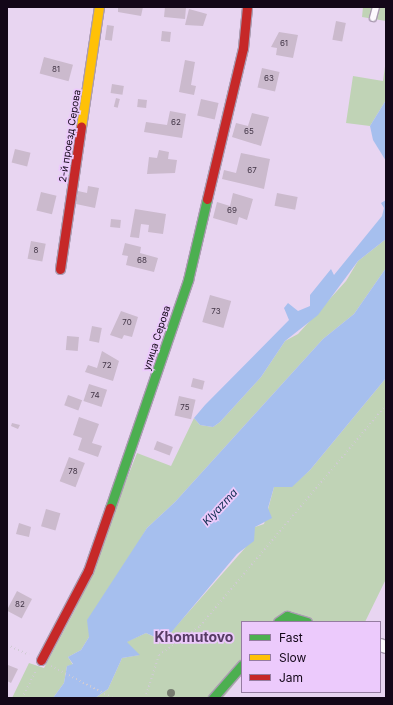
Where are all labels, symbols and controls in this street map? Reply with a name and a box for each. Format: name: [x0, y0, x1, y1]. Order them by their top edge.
house number: 61: [280, 39, 288, 49]
house number: 81: [52, 65, 60, 75]
house number: 63: [264, 74, 274, 84]
street label: 2-й проезд Серова: [57, 89, 83, 183]
house number: 62: [171, 118, 181, 128]
house number: 65: [244, 127, 254, 137]
house number: 67: [247, 166, 257, 176]
house number: 69: [227, 206, 237, 216]
house number: 8: [34, 246, 38, 256]
house number: 68: [137, 256, 147, 266]
street label: улица Серова: [141, 304, 173, 372]
house number: 73: [211, 307, 221, 317]
house number: 70: [122, 318, 132, 328]
house number: 72: [102, 361, 112, 371]
house number: 74: [90, 391, 100, 401]
house number: 75: [180, 403, 190, 413]
house number: 78: [68, 467, 78, 477]
water label: Klyazma: [200, 486, 240, 528]
house number: 82: [15, 600, 25, 610]
legend: [241, 621, 381, 693]
district label: Khomutovo: [155, 629, 233, 645]
text: Fast: [279, 630, 303, 645]
text: Slow: [279, 650, 306, 665]
text: Jam: [279, 670, 303, 685]

